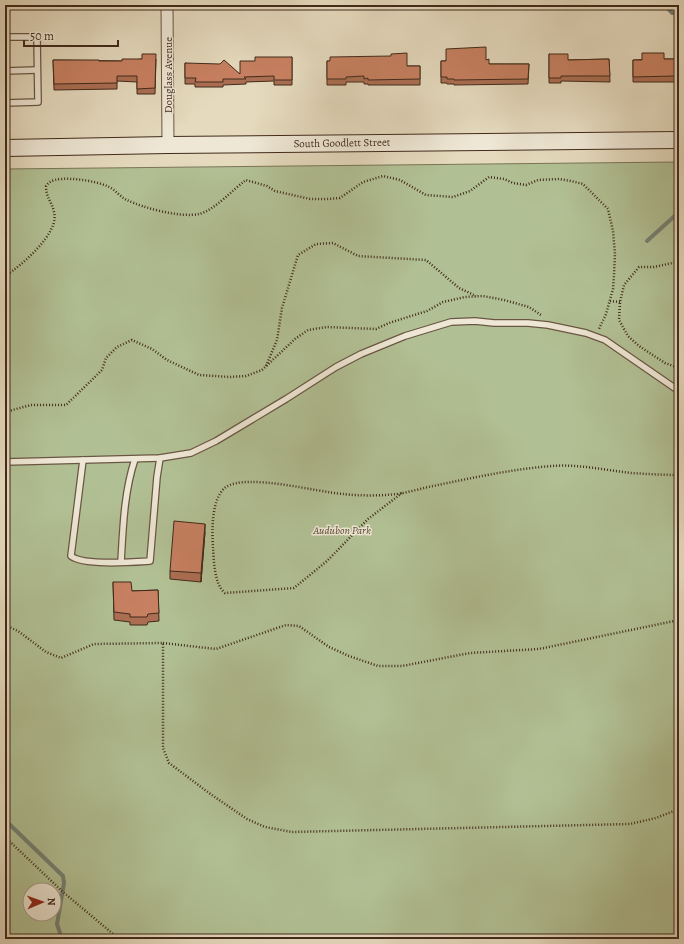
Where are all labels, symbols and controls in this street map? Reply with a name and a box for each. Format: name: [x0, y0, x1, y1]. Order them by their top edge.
scale bar: [24, 22, 118, 48]
text: 50 m: [30, 28, 54, 44]
street label: Douglass Avenue: [161, 37, 176, 113]
street label: South Goodlett Street: [293, 135, 391, 151]
park label: Audubon Park: [312, 523, 371, 538]
north arrow: [22, 882, 62, 922]
text: N: [44, 897, 59, 906]

